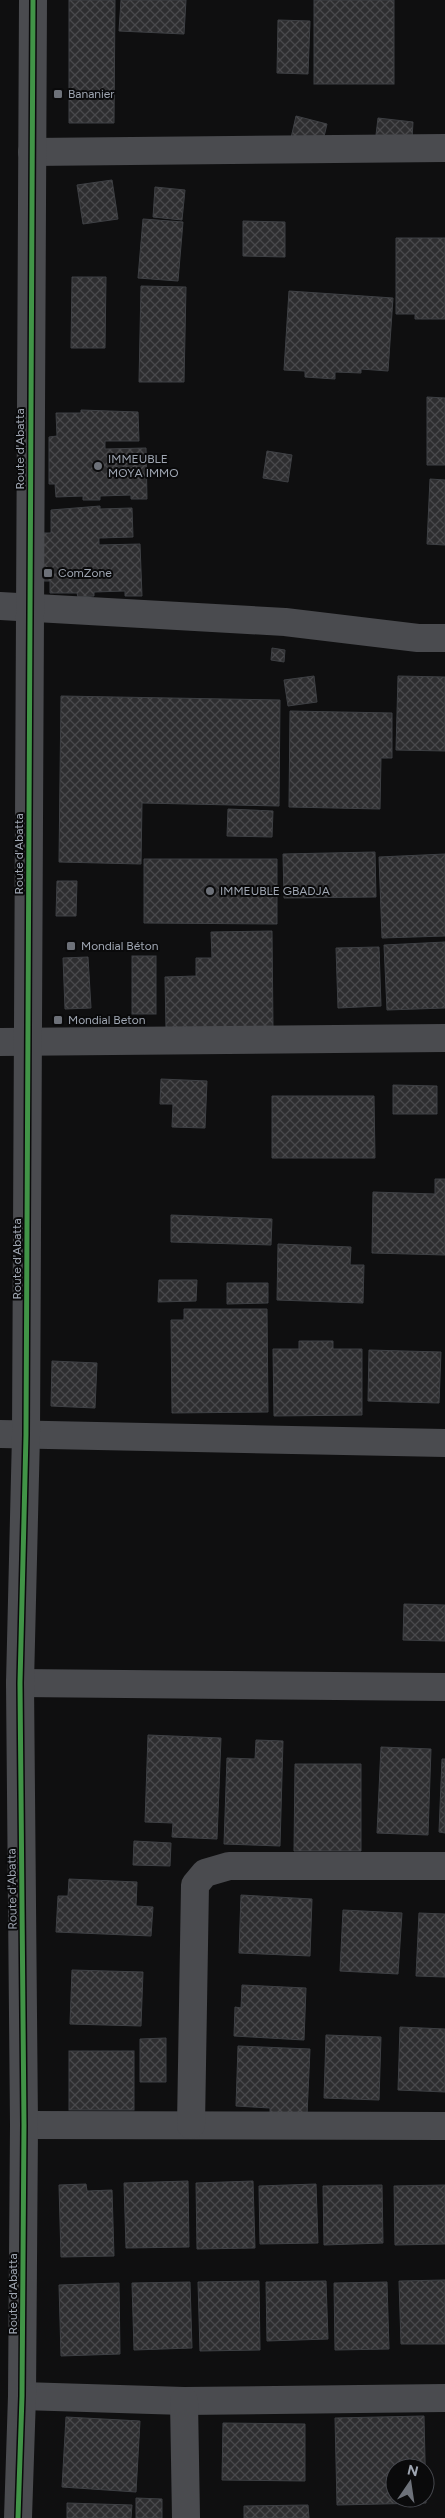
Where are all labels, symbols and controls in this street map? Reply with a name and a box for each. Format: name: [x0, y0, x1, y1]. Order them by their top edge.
place label: Bananier: [68, 87, 114, 101]
marker: Bananier: [52, 88, 64, 100]
street label: Route d'Abatta: [13, 408, 27, 490]
place label: IMMEUBLE MOYA IMMO: [108, 452, 179, 480]
marker: IMMEUBLE MOYA IMMO: [92, 460, 104, 472]
place label: ComZone: [58, 566, 112, 580]
marker: ComZone: [42, 567, 54, 579]
street label: Route d'Abatta: [12, 813, 26, 895]
place label: IMMEUBLE GBADJA: [220, 884, 330, 898]
marker: IMMEUBLE GBADJA: [204, 885, 216, 897]
place label: Mondial Béton: [81, 939, 159, 953]
marker: Mondial Béton: [65, 940, 77, 952]
place label: Mondial Beton: [68, 1013, 146, 1027]
marker: Mondial Beton: [52, 1014, 64, 1026]
street label: Route d'Abatta: [10, 1218, 24, 1300]
street label: Route d'Abatta: [4, 1848, 20, 1930]
street label: Route d'Abatta: [6, 2253, 20, 2335]
north arrow: [385, 2458, 435, 2508]
text: N: [406, 2461, 420, 2480]

